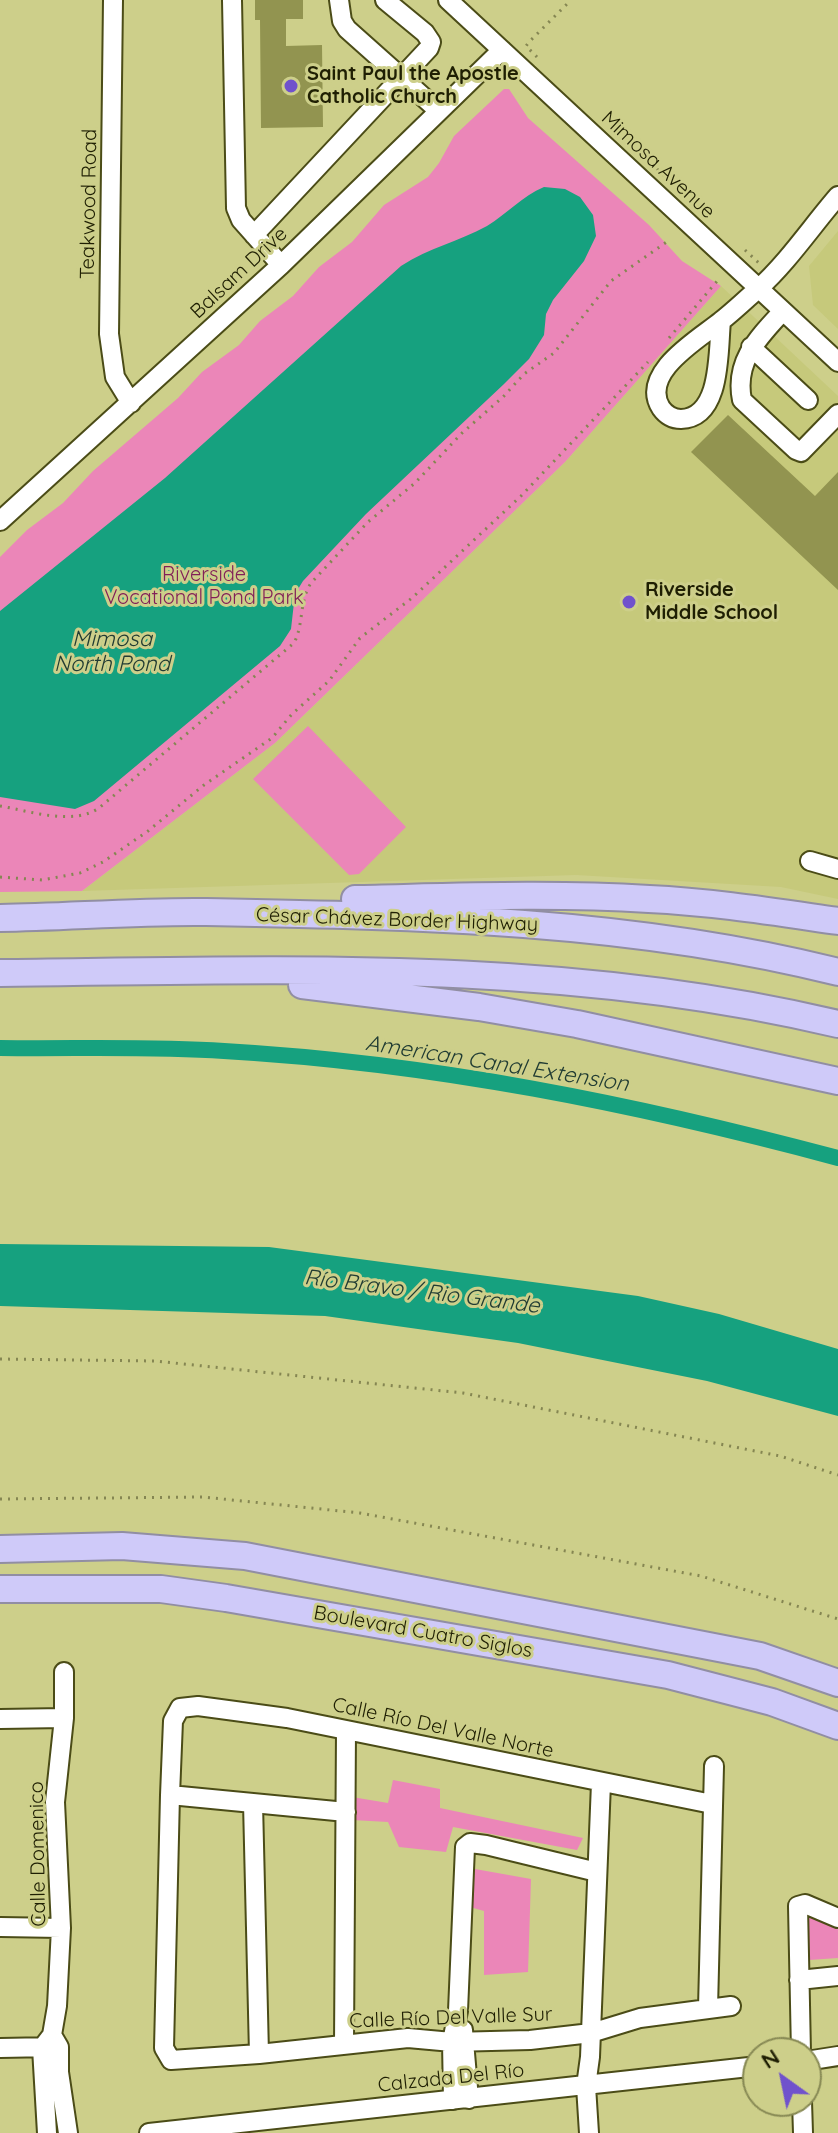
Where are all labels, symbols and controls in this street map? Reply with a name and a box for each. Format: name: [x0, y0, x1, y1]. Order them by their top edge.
place label: Saint Paul the Apostle Catholic Church: [307, 62, 519, 109]
marker: Saint Paul the Apostle Catholic Church: [282, 77, 300, 95]
street label: Mimosa Avenue: [596, 106, 720, 224]
street label: Teakwood Road: [76, 129, 102, 279]
street label: Balsam Drive: [186, 222, 292, 324]
park label: Riverside Vocational Pond Park: [104, 563, 304, 610]
place label: Riverside Middle School: [645, 578, 778, 625]
marker: Riverside Middle School: [620, 593, 638, 611]
water label: Mimosa North Pond: [54, 626, 170, 678]
street label: César Chávez Border Highway: [255, 903, 539, 937]
water label: American Canal Extension: [364, 1030, 630, 1098]
water label: Río Bravo / Rio Grande: [303, 1264, 541, 1320]
street label: Boulevard Cuatro Siglos: [312, 1601, 534, 1663]
street label: Calle Río Del Valle Norte: [330, 1693, 556, 1763]
street label: Calle Domenico: [25, 1781, 51, 1927]
street label: Calle Río Del Valle Sur: [349, 2002, 553, 2034]
north arrow: [742, 2037, 822, 2117]
text: N: [756, 2042, 784, 2075]
street label: Calzada Del Río: [377, 2058, 525, 2098]

